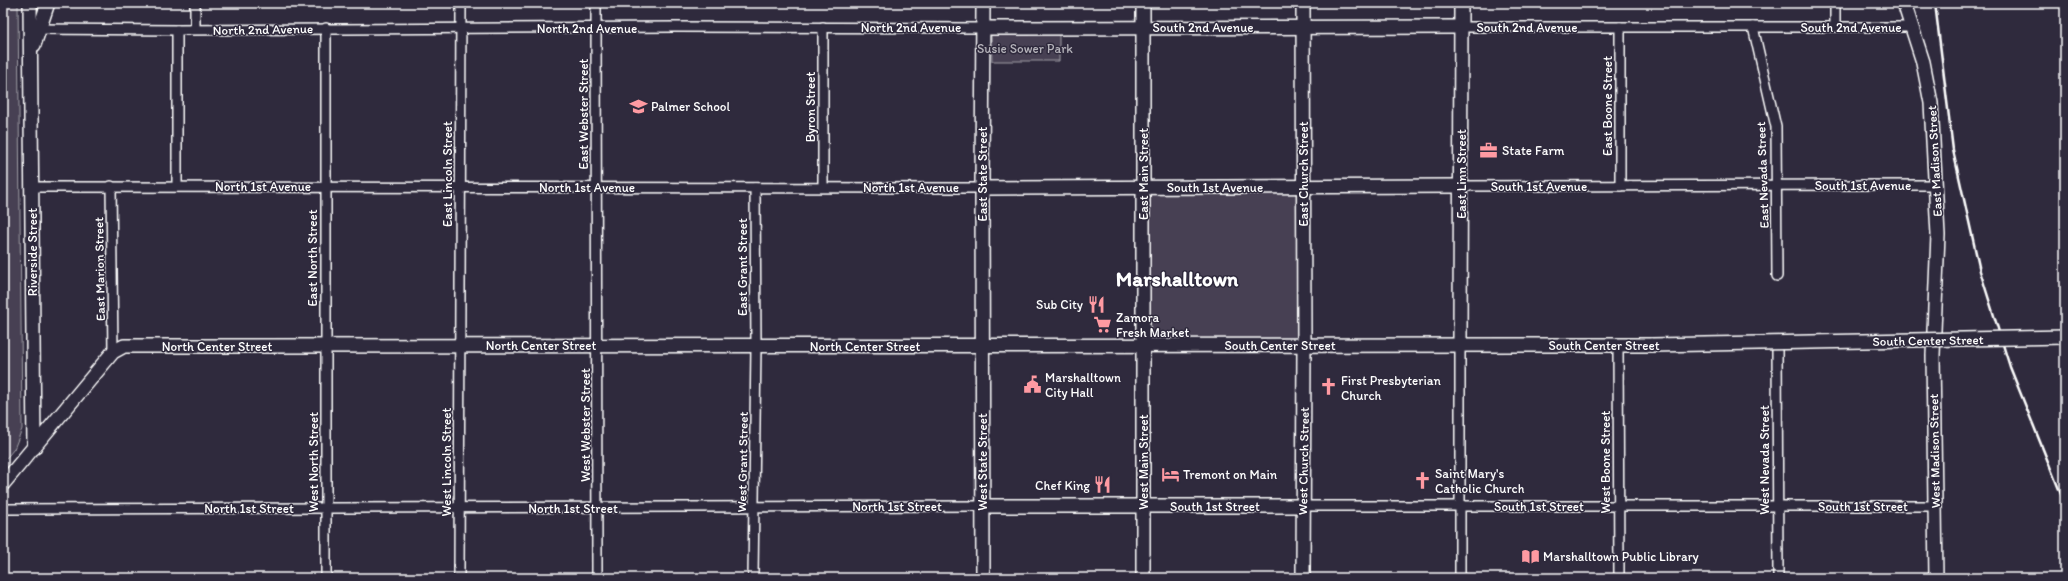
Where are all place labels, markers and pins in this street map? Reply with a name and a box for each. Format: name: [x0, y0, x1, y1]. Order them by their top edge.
school or university icon: Palmer School: [628, 96, 648, 116]
place label: Palmer School: [651, 99, 730, 114]
office icon: State Farm: [1479, 140, 1499, 160]
place label: State Farm: [1502, 143, 1565, 158]
restaurant icon: Sub City: [1086, 294, 1106, 314]
place label: Sub City: [1036, 297, 1083, 312]
place label: Zamora Fresh Market: [1116, 310, 1189, 340]
supermarket icon: Zamora Fresh Market: [1093, 314, 1113, 334]
place label: Marshalltown City Hall: [1045, 370, 1121, 400]
place label: First Presbyterian Church: [1341, 373, 1441, 403]
public building icon: Marshalltown City Hall: [1022, 374, 1042, 394]
church icon: First Presbyterian Church: [1318, 377, 1338, 397]
hotel icon: Tremont on Main: [1160, 464, 1180, 484]
place label: Saint Mary's Catholic Church: [1435, 466, 1525, 496]
place label: Tremont on Main: [1183, 467, 1278, 482]
church icon: Saint Mary's Catholic Church: [1412, 470, 1432, 490]
restaurant icon: Chef King: [1093, 475, 1113, 495]
place label: Chef King: [1035, 478, 1090, 493]
library icon: Marshalltown Public Library: [1520, 546, 1540, 566]
place label: Marshalltown Public Library: [1543, 549, 1699, 564]

